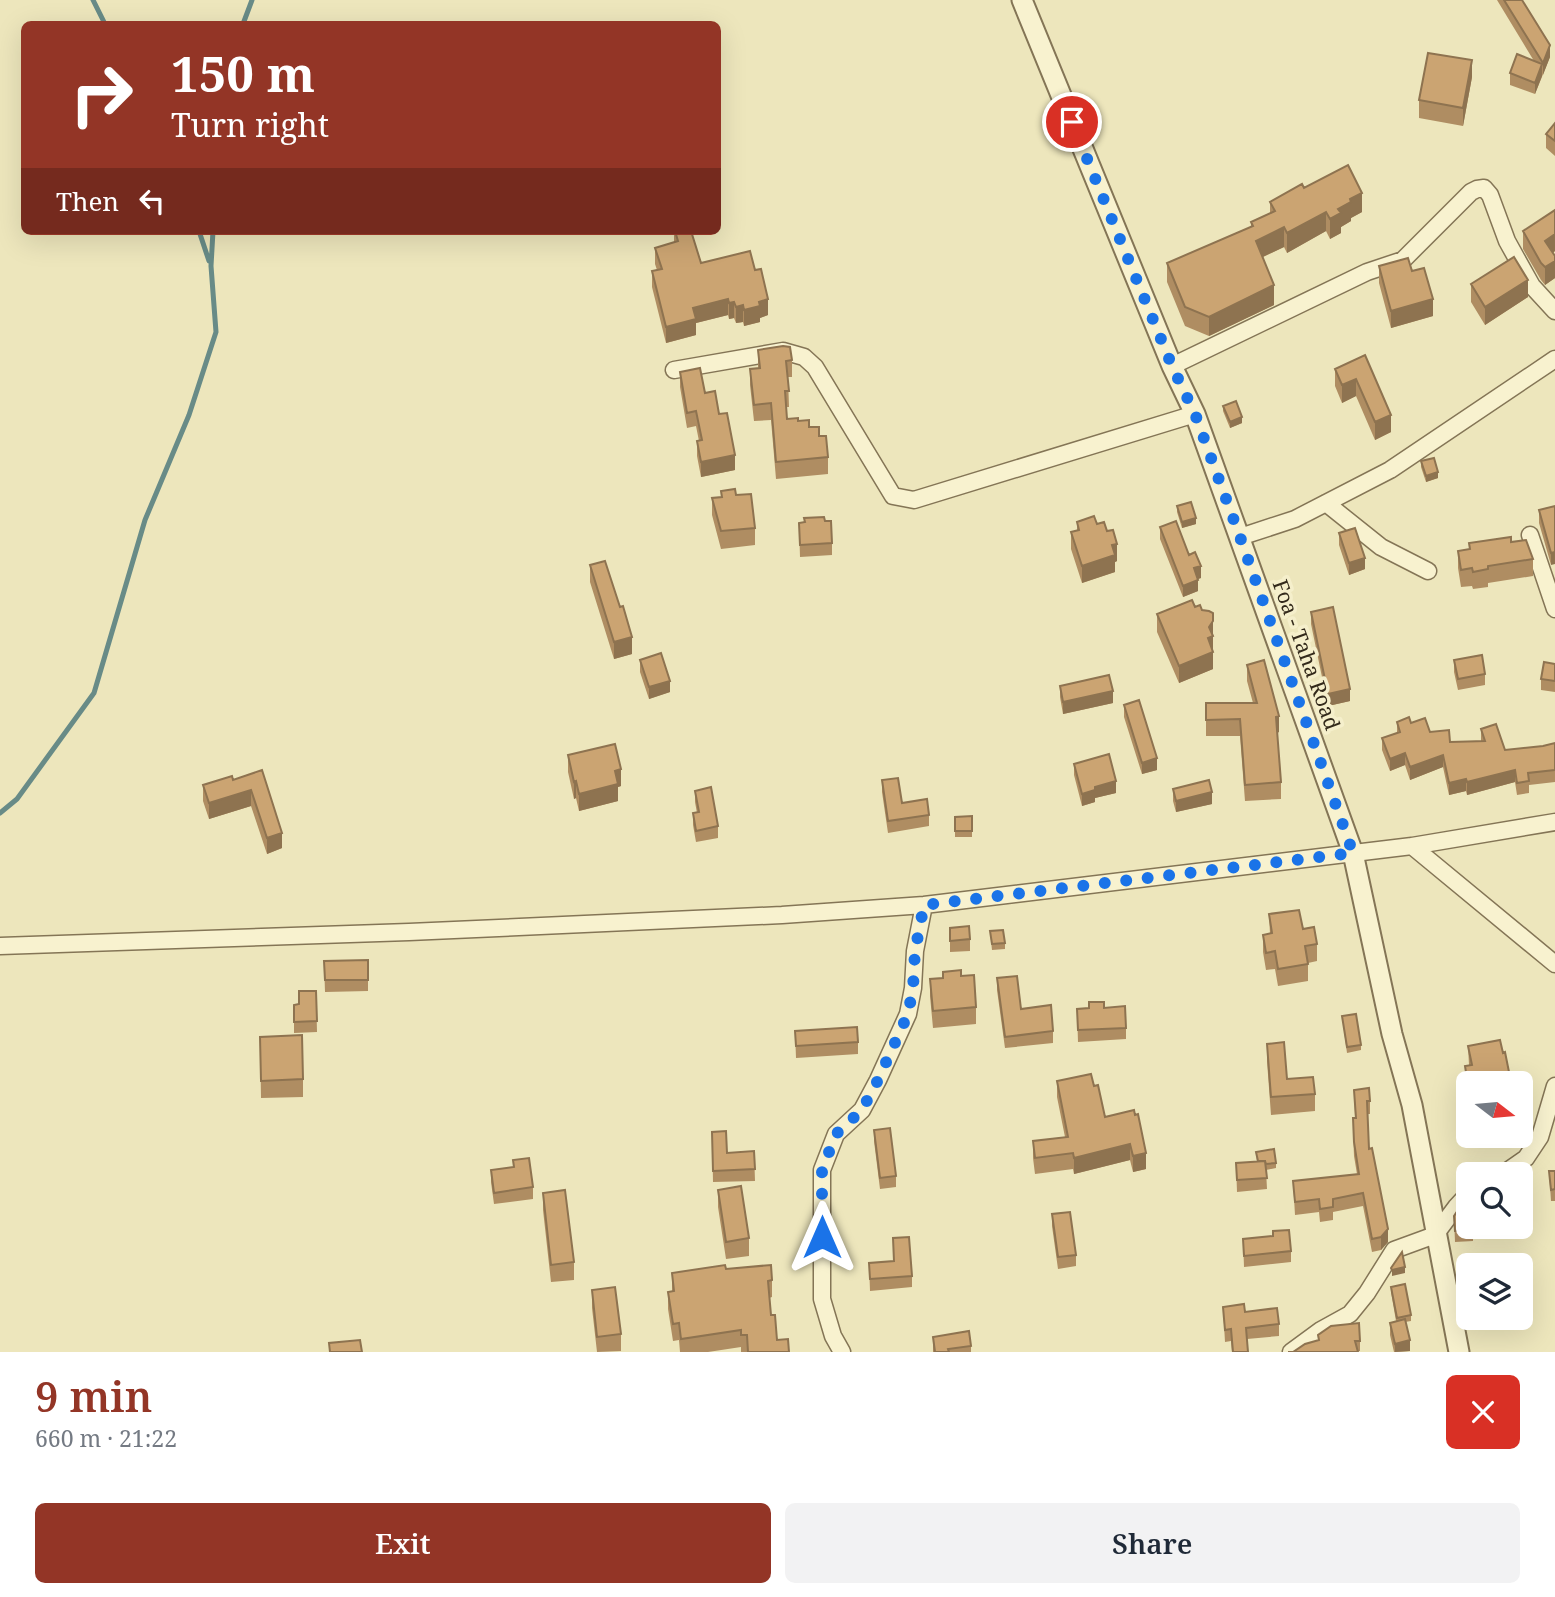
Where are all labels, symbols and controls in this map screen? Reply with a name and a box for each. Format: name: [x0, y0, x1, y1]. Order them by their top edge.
text: 150 m: [171, 40, 315, 106]
icon: right: [56, 49, 147, 140]
pin: [1042, 92, 1102, 152]
text: Turn right: [171, 103, 329, 146]
icon: arrive: [1053, 103, 1091, 141]
icon: left: [133, 182, 171, 220]
text: Then: [56, 183, 119, 219]
street label: Foa - Taha Road: [1267, 576, 1347, 734]
north arrow: [1456, 1071, 1533, 1148]
map controls: [1456, 1071, 1533, 1330]
button: search: [1456, 1162, 1533, 1239]
position arrow: [785, 1200, 859, 1274]
button: layers: [1456, 1253, 1533, 1330]
text: 9 min: [35, 1367, 152, 1424]
button: close: [1446, 1375, 1520, 1449]
text: 660 m · 21:22: [35, 1422, 177, 1454]
button: Exit: [35, 1503, 771, 1583]
button: Share: [785, 1503, 1520, 1583]

